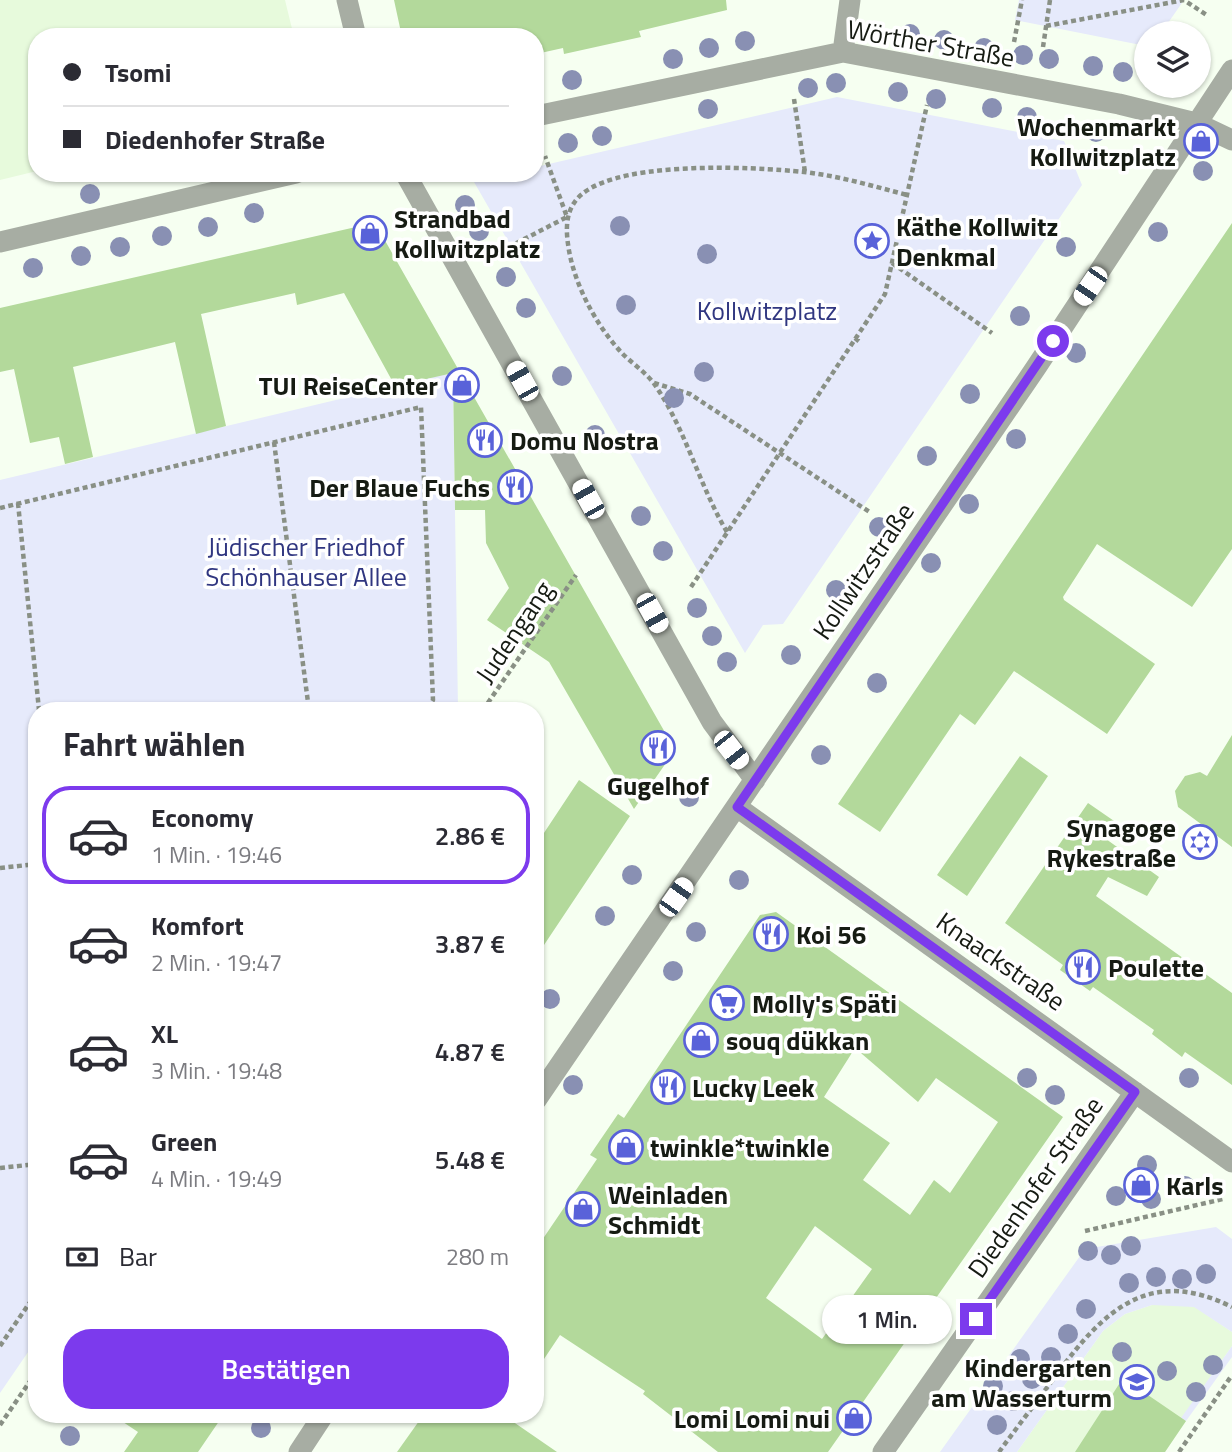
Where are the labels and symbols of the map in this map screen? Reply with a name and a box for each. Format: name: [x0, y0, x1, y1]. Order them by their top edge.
street label: Wörther Straße: [844, 9, 1018, 77]
place label: Wochenmarkt Kollwitzplatz: [1017, 107, 1176, 176]
shop icon: Wochenmarkt Kollwitzplatz: [1182, 122, 1220, 160]
place label: Strandbad Kollwitzplatz: [394, 199, 541, 268]
place label: Käthe Kollwitz Denkmal: [896, 207, 1058, 276]
shop icon: Strandbad Kollwitzplatz: [351, 214, 389, 252]
place icon: Käthe Kollwitz Denkmal: [853, 222, 891, 260]
car: [1070, 263, 1111, 309]
park label: Kollwitzplatz: [697, 291, 837, 330]
route start: [1037, 325, 1069, 357]
car: [503, 358, 542, 404]
place label: TUI ReiseCenter: [259, 366, 438, 405]
shop icon: TUI ReiseCenter: [443, 366, 481, 404]
restaurant icon: Domu Nostra: [466, 421, 504, 459]
place label: Domu Nostra: [510, 421, 659, 460]
place label: Der Blaue Fuchs: [309, 468, 490, 507]
restaurant icon: Der Blaue Fuchs: [496, 468, 534, 506]
car: [569, 476, 608, 522]
street label: Kollwitzstraße: [803, 495, 923, 647]
park label: Jüdischer Friedhof Schönhauser Allee: [205, 527, 407, 596]
street label: Judengang: [465, 573, 563, 691]
car: [633, 590, 672, 636]
car: [710, 727, 753, 773]
restaurant icon: Gugelhof: [639, 729, 677, 767]
place label: Gugelhof: [607, 766, 709, 805]
place label: Synagoge Rykestraße: [1047, 808, 1176, 877]
synagogue icon: Synagoge Rykestraße: [1181, 823, 1219, 861]
car: [656, 874, 697, 920]
street label: Knaackstraße: [928, 902, 1074, 1020]
restaurant icon: Koi 56: [752, 915, 790, 953]
place label: Koi 56: [796, 915, 866, 954]
restaurant icon: Poulette: [1064, 948, 1102, 986]
place label: Poulette: [1108, 948, 1204, 987]
supermarket icon: Molly's Späti: [708, 984, 746, 1022]
place label: Molly's Späti: [752, 984, 897, 1023]
shop icon: souq dükkan: [682, 1021, 720, 1059]
place label: souq dükkan: [726, 1021, 869, 1060]
restaurant icon: Lucky Leek: [649, 1068, 687, 1106]
place label: Lucky Leek: [692, 1068, 815, 1107]
street label: Diedenhofer Straße: [958, 1088, 1112, 1286]
shop icon: twinkle*twinkle: [607, 1128, 645, 1166]
place label: twinkle*twinkle: [650, 1128, 830, 1167]
shop icon: Karls: [1122, 1166, 1160, 1204]
place label: Karls: [1166, 1166, 1224, 1205]
place label: Weinladen Schmidt: [608, 1175, 728, 1244]
shop icon: Weinladen Schmidt: [564, 1190, 602, 1228]
callout: 1 Min.: [822, 1294, 951, 1344]
route end: [960, 1303, 992, 1335]
place label: Kindergarten am Wasserturm: [931, 1348, 1112, 1417]
school or university icon: Kindergarten am Wasserturm: [1118, 1363, 1156, 1401]
place label: Lomi Lomi nui: [674, 1399, 830, 1438]
shop icon: Lomi Lomi nui: [835, 1399, 873, 1437]

